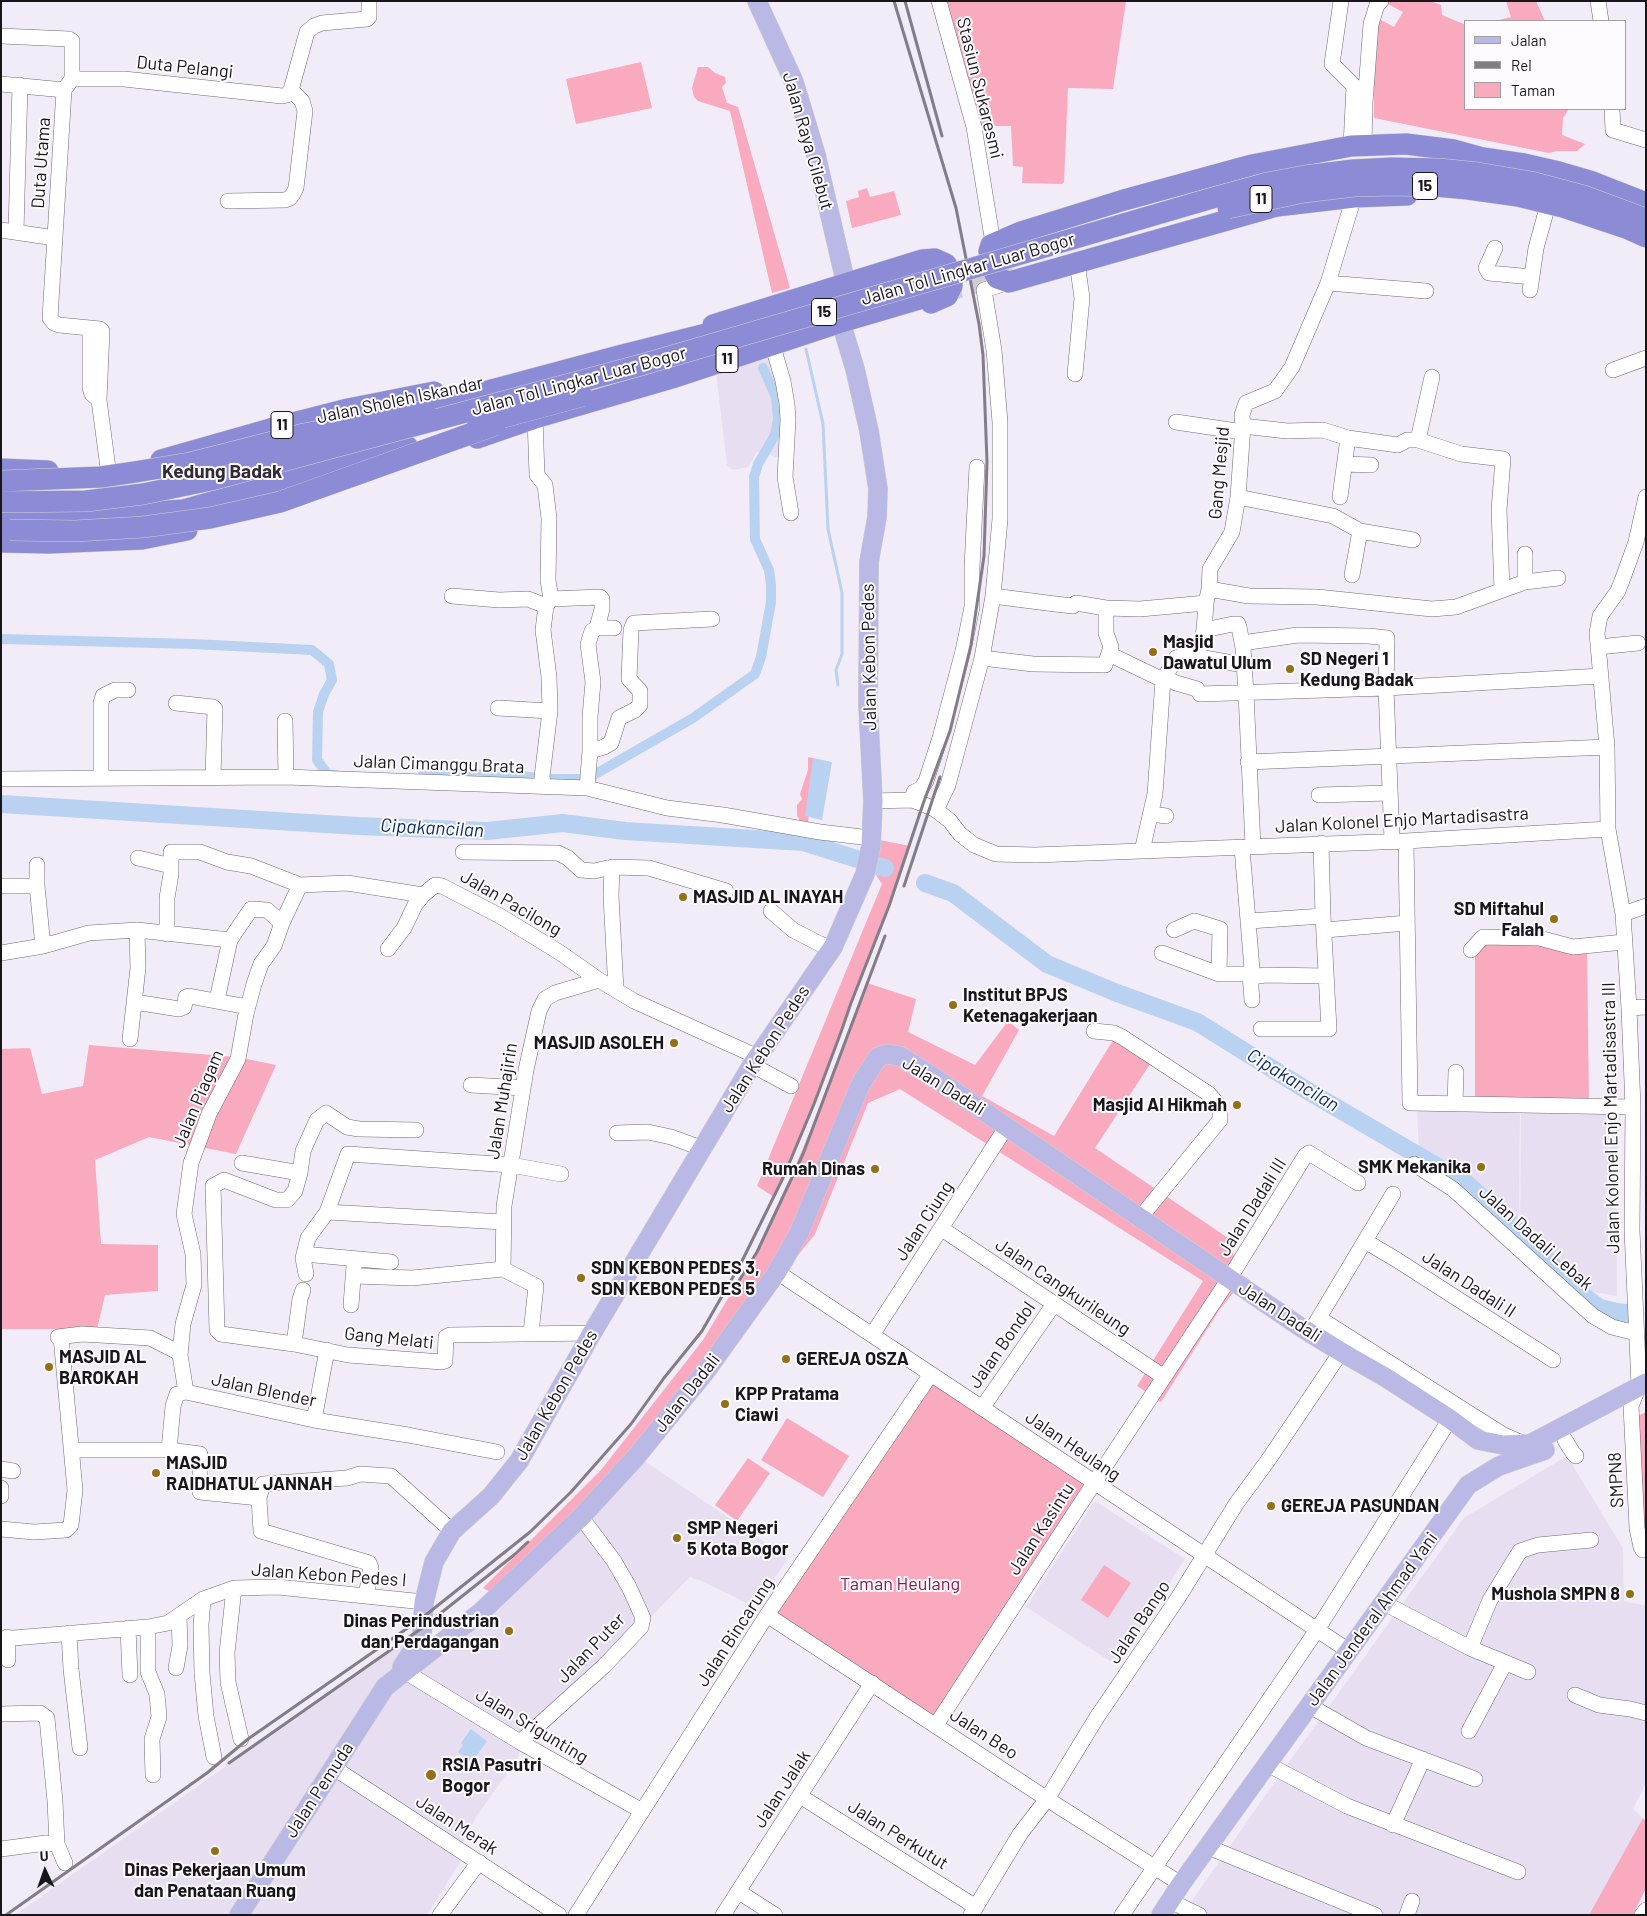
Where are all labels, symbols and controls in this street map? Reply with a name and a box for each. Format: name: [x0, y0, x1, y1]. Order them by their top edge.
street label: Stasiun Sukaresmi: [952, 15, 1008, 161]
legend: [1464, 20, 1627, 110]
text: Jalan: [1511, 31, 1547, 49]
street label: Duta Pelangi: [136, 51, 234, 83]
text: Rel: [1511, 56, 1532, 74]
street label: Jalan Raya Cilebut: [778, 70, 838, 212]
text: Taman: [1511, 81, 1555, 99]
street label: Duta Utama: [27, 117, 55, 209]
road number: 15: [1412, 172, 1438, 200]
road number: 11: [1250, 185, 1272, 212]
street label: Jalan Tol Lingkar Luar Bogor: [859, 228, 1077, 310]
road number: 15: [812, 298, 836, 326]
street label: Jalan Tol Lingkar Luar Bogor: [469, 342, 689, 420]
road number: 11: [716, 346, 738, 372]
street label: Jalan Sholeh Iskandar: [315, 372, 485, 428]
road number: 11: [271, 412, 293, 438]
street label: Gang Mesjid: [1204, 426, 1234, 520]
district label: Kedung Badak: [162, 461, 282, 483]
street label: Jalan Kebon Pedes: [857, 583, 881, 731]
place label: Masjid Dawatul Ulum: [1163, 631, 1271, 674]
marker: Masjid Dawatul Ulum: [1147, 646, 1159, 658]
place label: SD Negeri 1 Kedung Badak: [1300, 648, 1414, 691]
marker: SD Negeri 1 Kedung Badak: [1284, 663, 1296, 675]
street label: Jalan Cimanggu Brata: [353, 750, 525, 778]
street label: Jalan Kolonel Enjo Martadisastra: [1275, 803, 1529, 837]
water label: Cipakancilan: [380, 814, 484, 842]
street label: Jalan Pacilong: [457, 865, 565, 941]
place label: MASJID AL INAYAH: [693, 886, 843, 908]
marker: MASJID AL INAYAH: [677, 891, 689, 903]
place label: SD Miftahul Falah: [1454, 898, 1544, 941]
marker: SD Miftahul Falah: [1548, 913, 1560, 925]
street label: Jalan Kebon Pedes: [716, 981, 814, 1117]
street label: Jalan Kolonel Enjo Martadisastra III: [1598, 982, 1624, 1254]
place label: Institut BPJS Ketenagakerjaan: [963, 984, 1098, 1026]
marker: Institut BPJS Ketenagakerjaan: [947, 999, 959, 1011]
place label: MASJID ASOLEH: [534, 1032, 664, 1054]
marker: MASJID ASOLEH: [668, 1037, 680, 1049]
street label: Jalan Muhajirin: [482, 1041, 522, 1161]
water label: Cipakancilan: [1243, 1044, 1343, 1116]
street label: Jalan Piagam: [168, 1047, 228, 1151]
street label: Jalan Dadali: [898, 1052, 990, 1120]
place label: Masjid Al Hikmah: [1093, 1094, 1227, 1116]
marker: Masjid Al Hikmah: [1231, 1099, 1243, 1111]
street label: Jalan Dadali III: [1213, 1154, 1291, 1260]
place label: SMK Mekanika: [1358, 1156, 1471, 1178]
place label: Rumah Dinas: [762, 1158, 865, 1180]
marker: SMK Mekanika: [1475, 1161, 1487, 1173]
marker: Rumah Dinas: [869, 1163, 881, 1175]
street label: Jalan Ciung: [890, 1177, 958, 1265]
street label: Jalan Dadali Lebak: [1475, 1181, 1597, 1295]
street label: Jalan Cangkurileung: [991, 1234, 1135, 1340]
street label: Jalan Dadali II: [1418, 1246, 1520, 1322]
place label: SDN KEBON PEDES 3, SDN KEBON PEDES 5: [591, 1257, 760, 1300]
marker: SDN KEBON PEDES 3, SDN KEBON PEDES 5: [575, 1272, 587, 1284]
street label: Jalan Dadali: [1235, 1277, 1325, 1347]
street label: Jalan Bondol: [964, 1298, 1040, 1392]
street label: Gang Melati: [343, 1323, 435, 1353]
street label: Jalan Kebon Pedes: [510, 1326, 602, 1464]
place label: MASJID AL BAROKAH: [59, 1346, 146, 1388]
place label: GEREJA OSZA: [796, 1348, 909, 1370]
street label: Jalan Dadali: [649, 1349, 725, 1437]
marker: GEREJA OSZA: [780, 1353, 792, 1365]
marker: MASJID AL BAROKAH: [43, 1361, 55, 1373]
street label: Jalan Blender: [210, 1368, 318, 1412]
place label: KPP Pratama Ciawi: [735, 1383, 839, 1426]
marker: KPP Pratama Ciawi: [719, 1398, 731, 1410]
street label: Jalan Heulang: [1021, 1406, 1125, 1486]
place label: MASJID RAIDHATUL JANNAH: [166, 1452, 332, 1495]
street label: SMPN8: [1604, 1452, 1628, 1508]
marker: MASJID RAIDHATUL JANNAH: [150, 1467, 162, 1479]
street label: Jalan Kasintu: [1003, 1479, 1079, 1579]
place label: GEREJA PASUNDAN: [1281, 1495, 1439, 1517]
marker: GEREJA PASUNDAN: [1265, 1500, 1277, 1512]
place label: SMP Negeri 5 Kota Bogor: [687, 1517, 789, 1560]
street label: Jalan Jenderal Ahmad Yani: [1302, 1528, 1442, 1710]
marker: SMP Negeri 5 Kota Bogor: [671, 1532, 683, 1544]
street label: Jalan Kebon Pedes I: [251, 1559, 407, 1591]
street label: Jalan Bincarung: [692, 1573, 778, 1691]
park label: Taman Heulang: [840, 1573, 960, 1595]
street label: Jalan Bango: [1103, 1576, 1175, 1668]
place label: Mushola SMPN 8: [1491, 1583, 1620, 1605]
marker: Mushola SMPN 8: [1624, 1588, 1636, 1600]
street label: Jalan Puter: [552, 1609, 630, 1687]
place label: Dinas Perindustrian dan Perdagangan: [343, 1610, 499, 1652]
marker: Dinas Perindustrian dan Perdagangan: [503, 1625, 515, 1637]
street label: Jalan Srigunting: [472, 1684, 592, 1768]
street label: Jalan Beo: [946, 1704, 1022, 1764]
street label: Jalan Pemuda: [280, 1738, 358, 1842]
street label: Jalan Jalak: [749, 1746, 815, 1832]
place label: RSIA Pasutri Bogor: [442, 1754, 541, 1796]
marker: RSIA Pasutri Bogor: [424, 1768, 438, 1782]
street label: Jalan Merak: [412, 1791, 502, 1859]
street label: Jalan Perkutut: [844, 1796, 952, 1874]
marker: Dinas Pekerjaan Umum dan Penataan Ruang: [209, 1845, 221, 1857]
north arrow: [20, 1846, 70, 1896]
text: U: [39, 1847, 49, 1864]
place label: Dinas Pekerjaan Umum dan Penataan Ruang: [124, 1859, 306, 1902]

